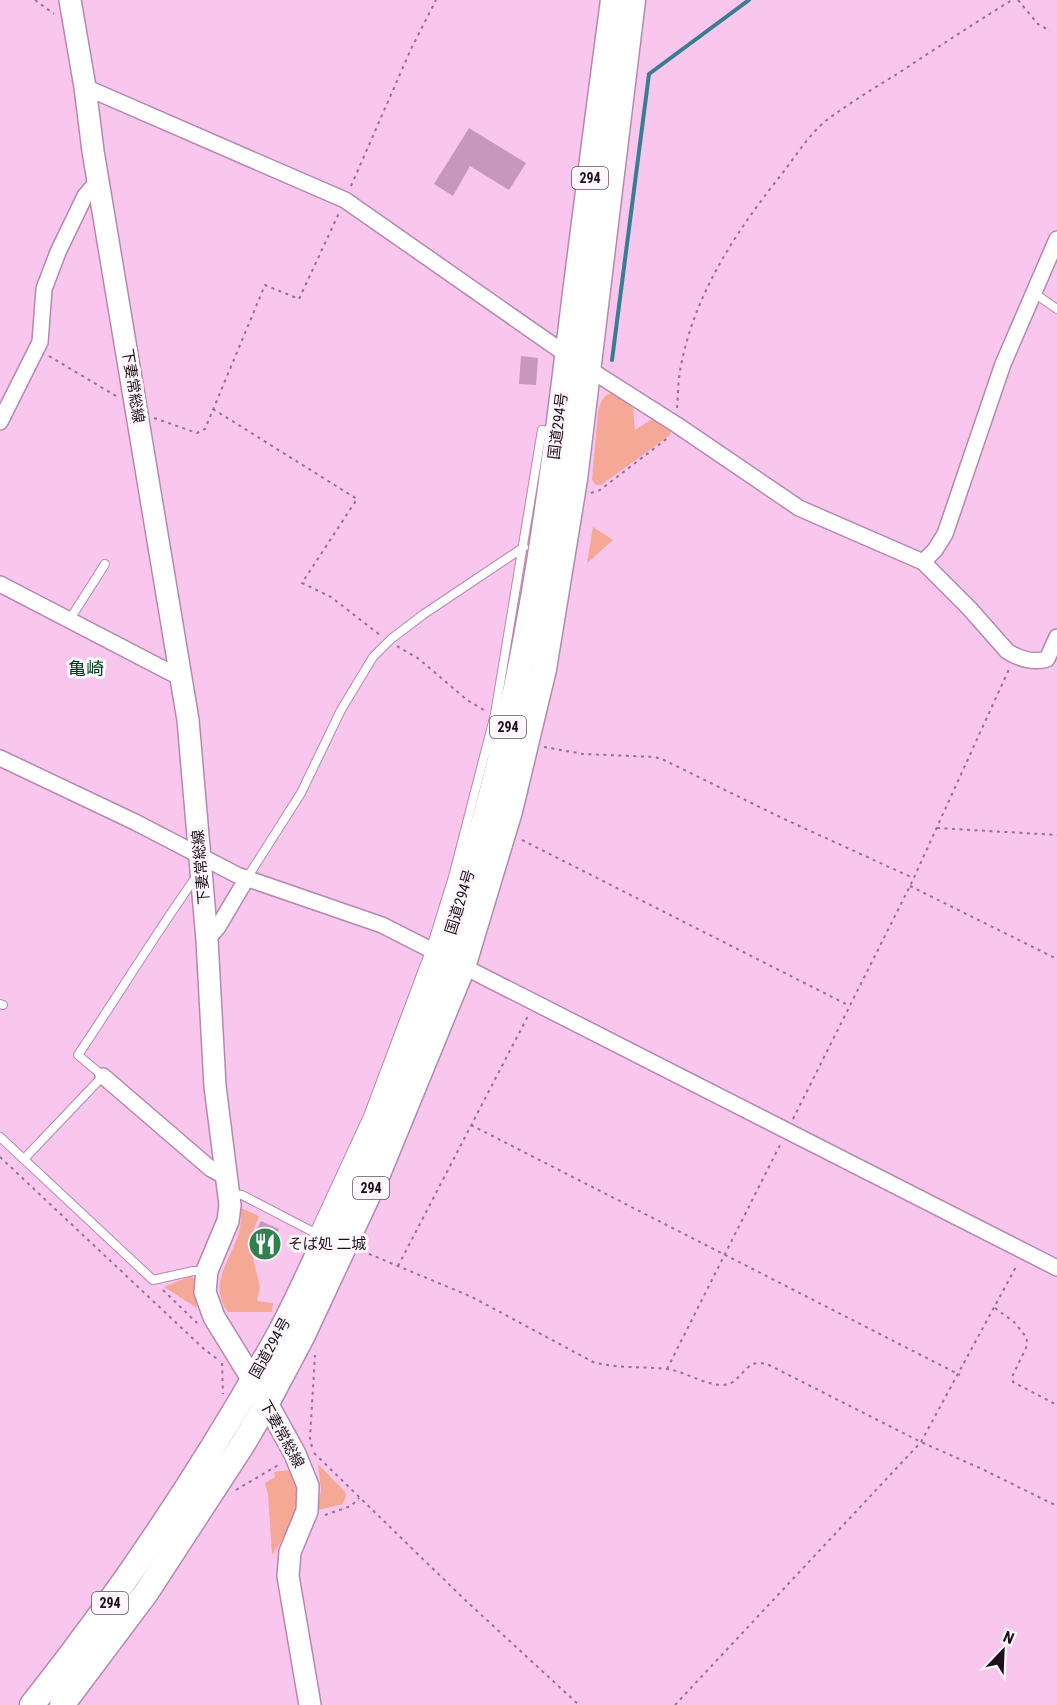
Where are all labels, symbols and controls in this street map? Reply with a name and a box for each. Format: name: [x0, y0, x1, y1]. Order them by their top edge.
road number: 294: [572, 167, 608, 189]
street label: 下妻常総線: [118, 348, 148, 424]
street label: 国道294号: [545, 392, 571, 460]
district label: 亀崎: [68, 658, 104, 679]
road number: 294: [490, 716, 526, 738]
street label: 下妻常総線: [189, 829, 213, 905]
street label: 国道294号: [442, 867, 478, 937]
road number: 294: [353, 1177, 389, 1199]
restaurant icon: そば処 二城: [247, 1226, 283, 1262]
place label: そば処 二城: [288, 1235, 366, 1253]
street label: 国道294号: [246, 1314, 294, 1382]
street label: 下妻常総線: [256, 1397, 308, 1471]
road number: 294: [92, 1592, 128, 1614]
north arrow: [973, 1621, 1033, 1681]
text: N: [1000, 1627, 1017, 1648]

